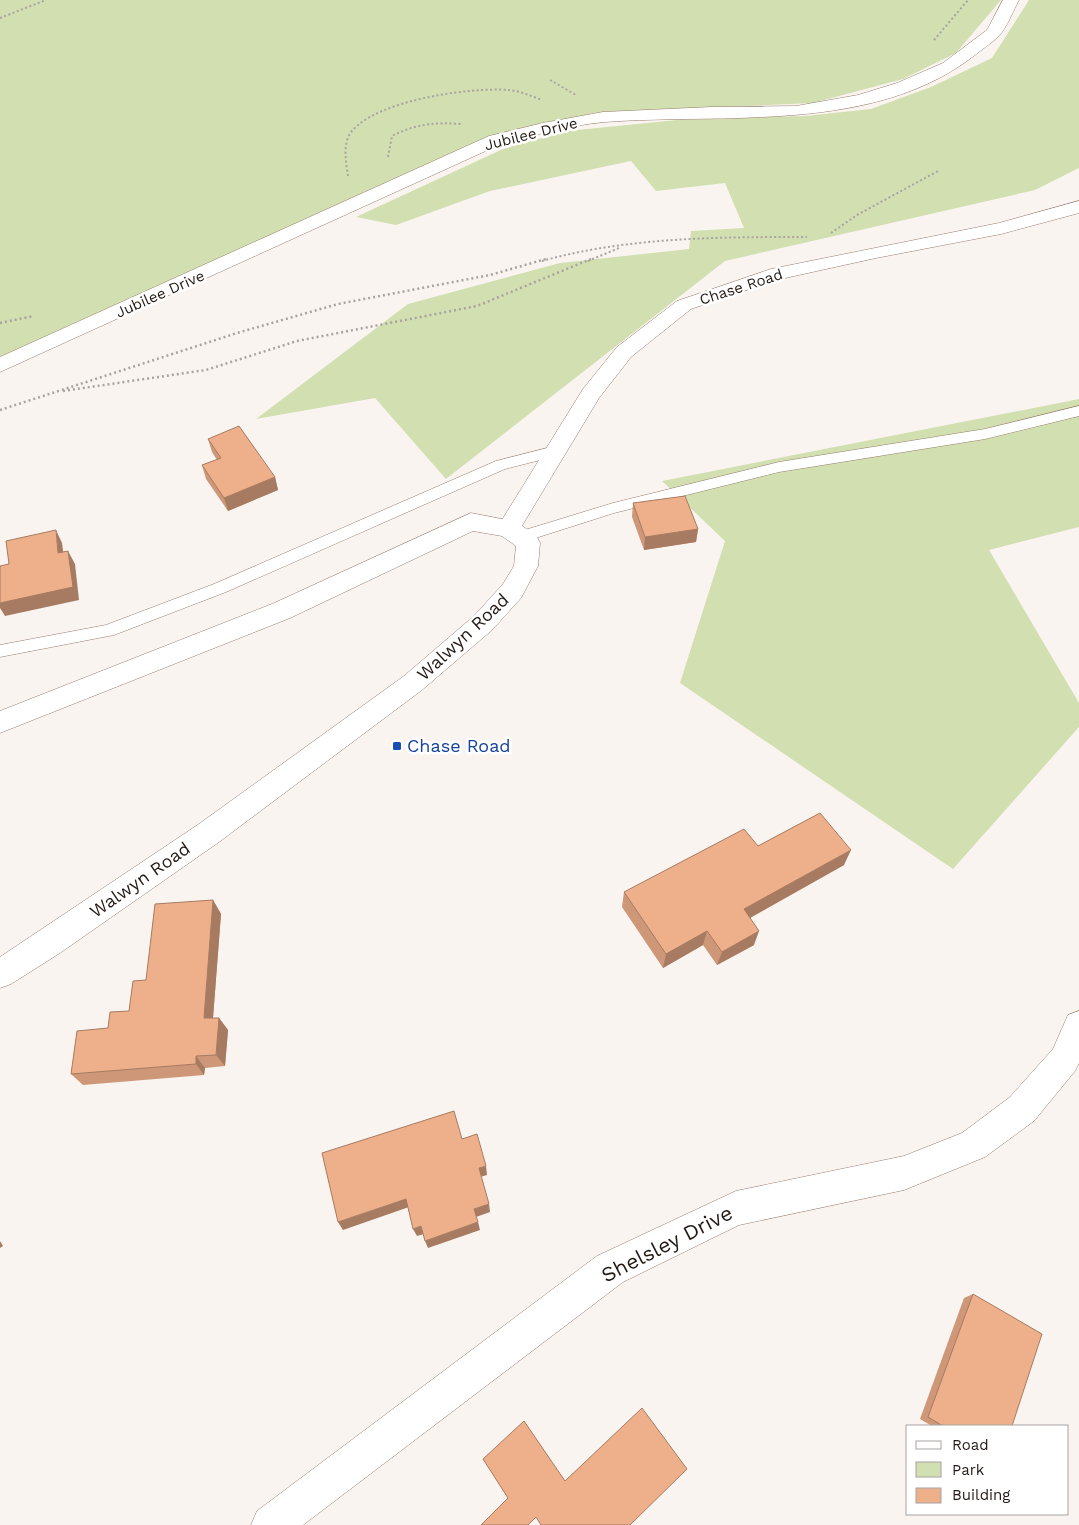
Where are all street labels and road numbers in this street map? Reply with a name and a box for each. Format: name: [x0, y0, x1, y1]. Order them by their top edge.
street label: Jubilee Drive: [483, 114, 579, 154]
street label: Chase Road: [697, 265, 785, 309]
street label: Jubilee Drive: [113, 266, 207, 322]
street label: Walwyn Road: [413, 589, 513, 684]
street label: Walwyn Road: [86, 837, 194, 922]
street label: Shelsley Drive: [597, 1200, 737, 1287]

